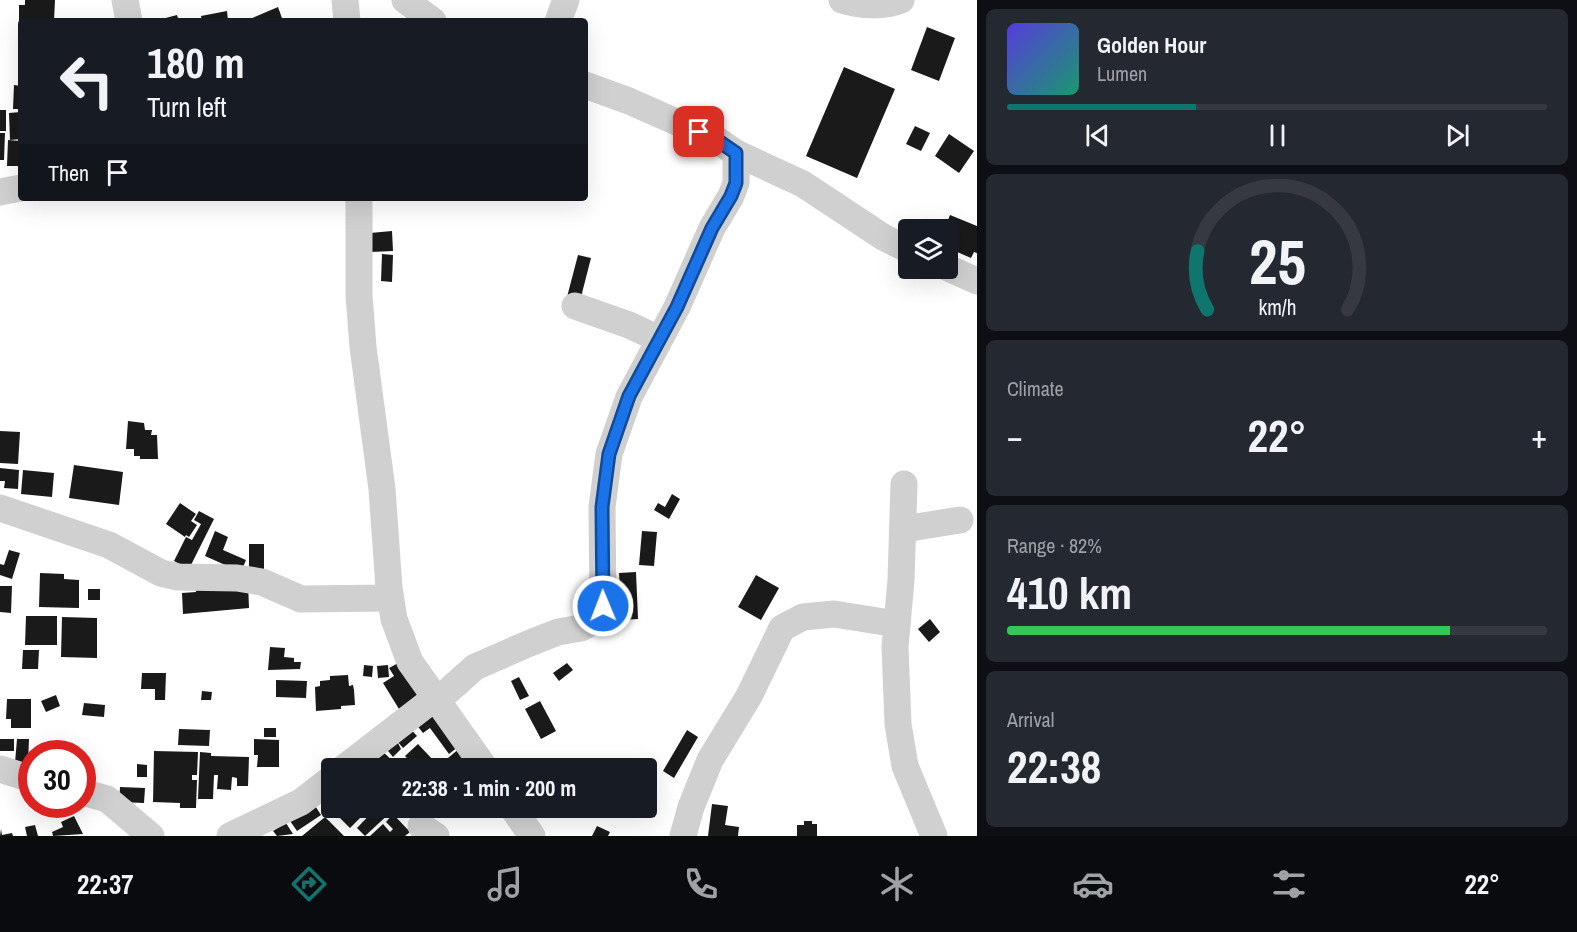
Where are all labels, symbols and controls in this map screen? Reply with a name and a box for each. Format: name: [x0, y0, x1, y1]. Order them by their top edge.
text: Golden Hour: [1097, 30, 1206, 60]
text: 180 m: [147, 35, 245, 91]
icon: left: [48, 42, 126, 120]
text: Lumen: [1097, 60, 1147, 87]
text: Turn left: [147, 89, 226, 125]
pin: [673, 106, 724, 157]
icon: arrive: [682, 115, 715, 148]
icon: previous: [1081, 119, 1114, 152]
icon: pause: [1261, 119, 1294, 152]
icon: next: [1441, 119, 1474, 152]
icon: arrive: [101, 156, 134, 189]
text: Then: [48, 158, 89, 188]
map controls: [898, 219, 958, 279]
button: layers: [898, 219, 958, 279]
text: 25: [1249, 219, 1305, 303]
text: km/h: [1258, 293, 1296, 322]
text: Climate: [1007, 375, 1064, 402]
text: 22°: [1247, 405, 1307, 466]
text: −: [1007, 414, 1023, 458]
text: +: [1531, 414, 1547, 458]
text: Range · 82%: [1007, 532, 1102, 559]
text: 410 km: [1007, 562, 1132, 623]
position arrow: [571, 574, 635, 638]
text: Arrival: [1007, 706, 1054, 733]
text: 22:38: [1007, 736, 1101, 797]
speed limit sign: 30: [18, 740, 96, 818]
text: 22:38 · 1 min · 200 m: [402, 773, 576, 803]
icon: directions: [288, 863, 330, 905]
icon: music: [484, 863, 526, 905]
icon: phone: [680, 863, 722, 905]
icon: climate: [876, 863, 918, 905]
icon: car: [1072, 863, 1114, 905]
icon: filters: [1268, 863, 1310, 905]
text: 22:37: [77, 866, 134, 902]
text: 22°: [1464, 866, 1500, 902]

